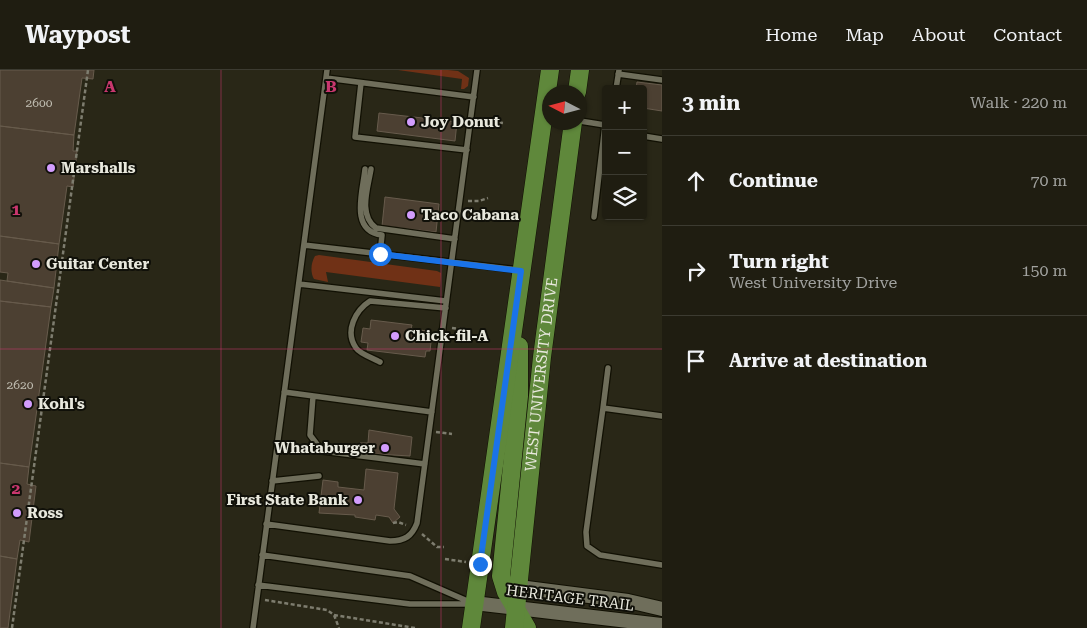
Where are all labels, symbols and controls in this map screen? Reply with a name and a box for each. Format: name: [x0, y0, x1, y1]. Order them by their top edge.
text: Waypost: [25, 21, 130, 49]
text: Home: [765, 24, 817, 45]
text: Map: [845, 24, 884, 45]
text: About: [912, 24, 965, 45]
text: Contact: [993, 24, 1062, 45]
text: A: [104, 77, 116, 96]
text: B: [325, 77, 337, 96]
north arrow: [542, 85, 587, 130]
map controls: [602, 85, 647, 220]
button: +: [602, 85, 647, 130]
text: 3 min: [682, 91, 740, 115]
text: Walk · 220 m: [970, 93, 1067, 112]
house number: 2600: [26, 96, 53, 110]
place label: Joy Donut: [421, 113, 500, 131]
marker: Joy Donut: [405, 116, 417, 128]
button: −: [602, 130, 647, 175]
place label: Marshalls: [61, 159, 136, 177]
marker: Marshalls: [45, 162, 57, 174]
icon: ahead: [682, 167, 710, 195]
text: Continue: [729, 169, 818, 192]
text: 70 m: [1030, 171, 1067, 190]
button: layers: [602, 175, 647, 220]
text: 1: [12, 200, 21, 219]
place label: Taco Cabana: [421, 206, 519, 224]
marker: Taco Cabana: [405, 209, 417, 221]
route start: [369, 243, 392, 266]
text: Turn right: [729, 250, 829, 273]
place label: Guitar Center: [46, 255, 149, 273]
icon: right: [682, 257, 710, 285]
marker: Guitar Center: [30, 258, 42, 270]
text: 150 m: [1021, 261, 1067, 280]
text: West University Drive: [729, 273, 897, 292]
street label: WEST UNIVERSITY DRIVE: [521, 276, 561, 472]
place label: Chick-fil-A: [405, 327, 488, 345]
marker: Chick-fil-A: [389, 330, 401, 342]
icon: arrive: [682, 347, 710, 375]
text: Arrive at destination: [729, 349, 927, 372]
house number: 2620: [7, 378, 34, 392]
place label: Kohl's: [38, 395, 85, 413]
marker: Kohl's: [22, 398, 34, 410]
place label: Whataburger: [274, 439, 375, 457]
marker: Whataburger: [379, 442, 391, 454]
text: 2: [12, 479, 21, 498]
place label: First State Bank: [227, 491, 349, 509]
marker: First State Bank: [352, 494, 364, 506]
place label: Ross: [27, 504, 63, 522]
marker: Ross: [11, 507, 23, 519]
route end: [469, 553, 492, 576]
street label: HERITAGE TRAIL: [505, 581, 635, 615]

